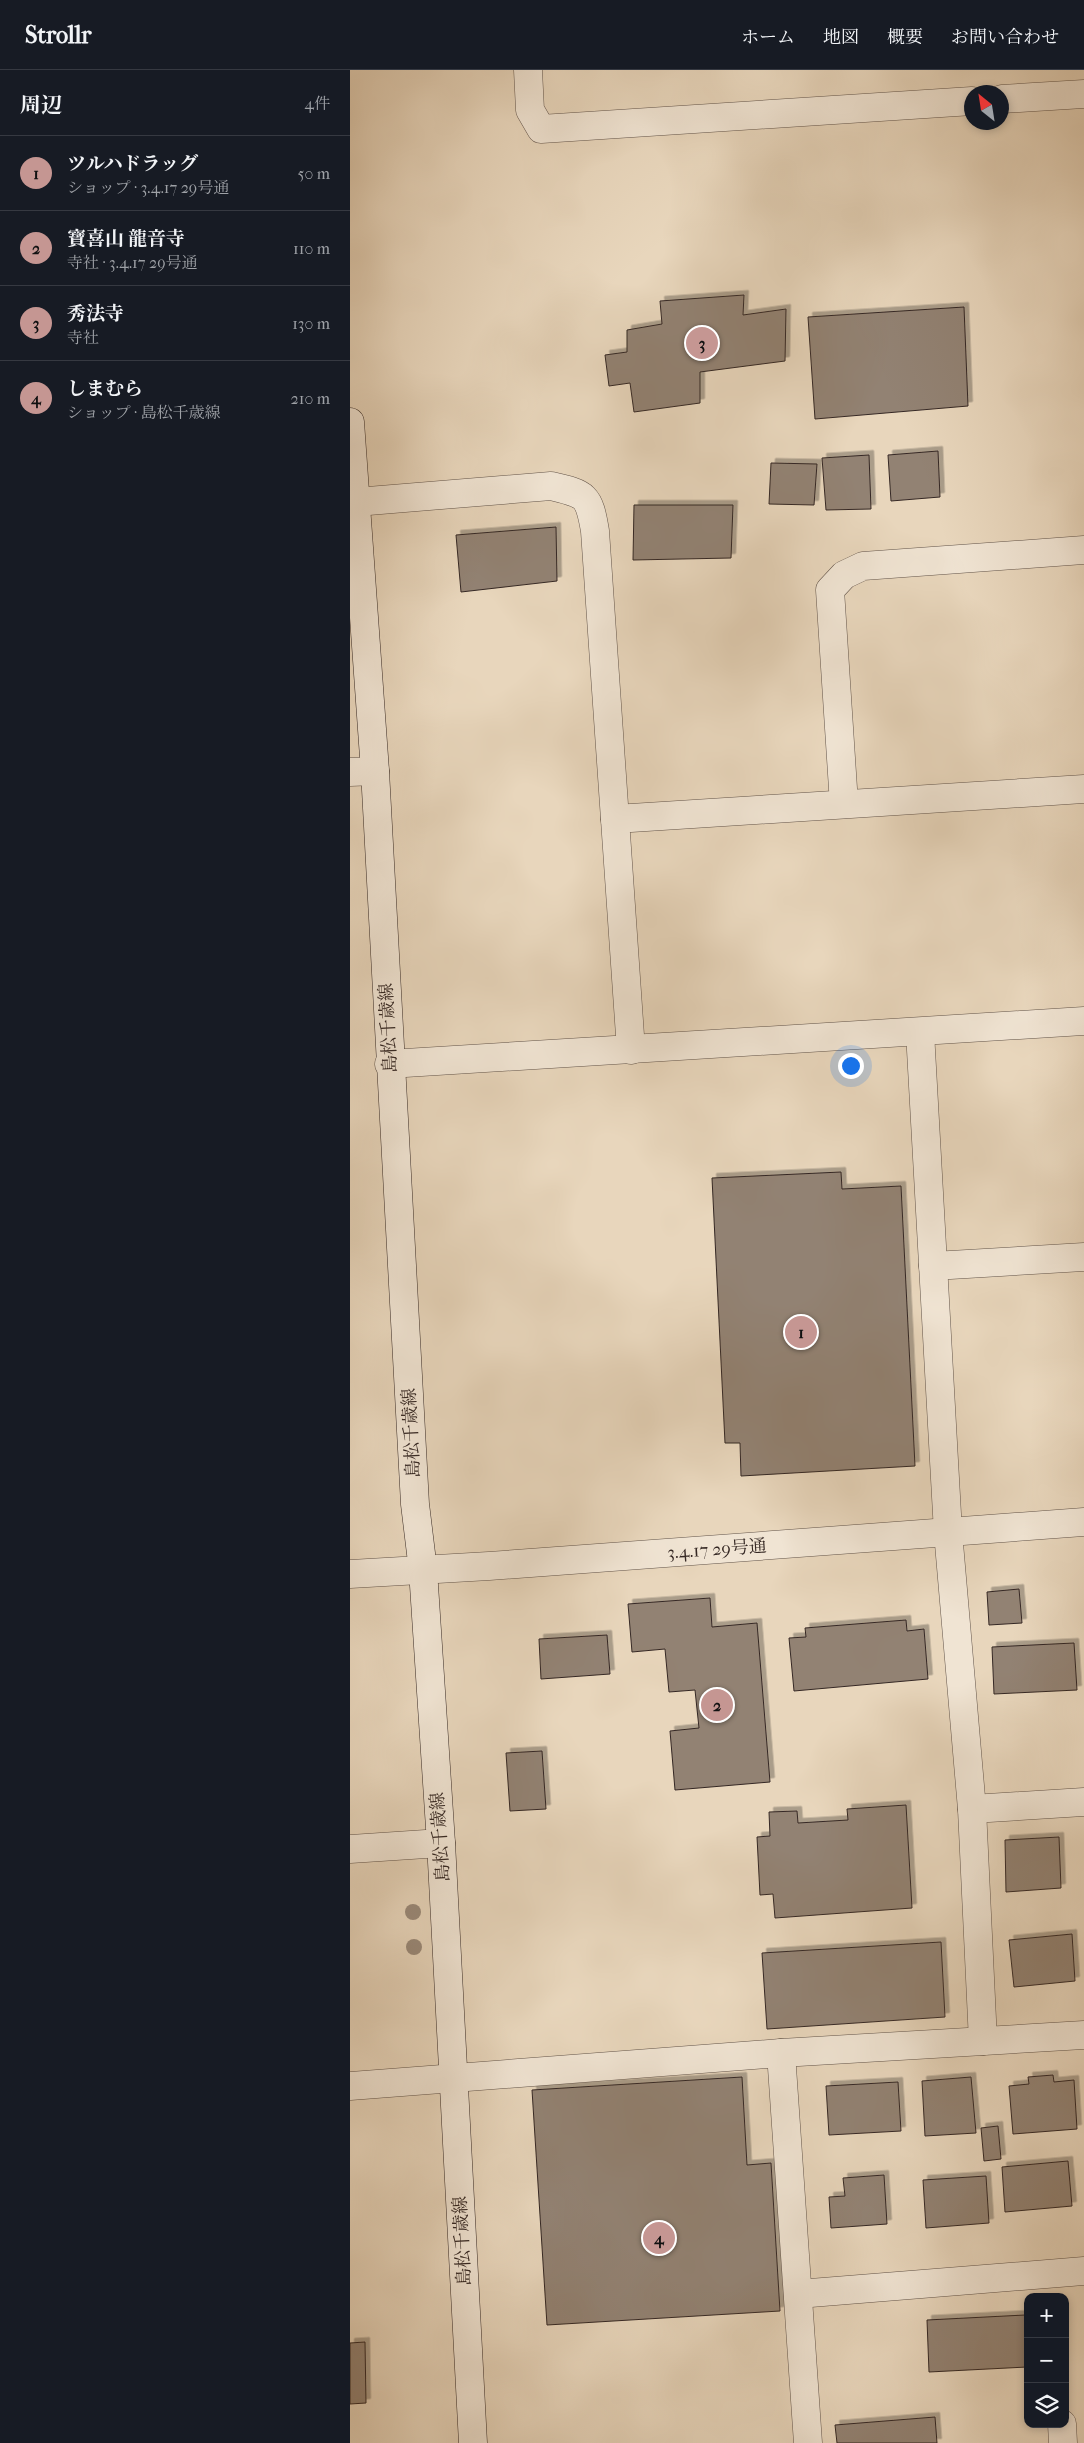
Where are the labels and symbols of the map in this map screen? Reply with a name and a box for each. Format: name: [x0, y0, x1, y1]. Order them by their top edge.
north arrow: [964, 85, 1009, 130]
pin: 3: [686, 324, 718, 362]
street label: 島松千歳線: [376, 982, 401, 1073]
your location: [838, 1053, 864, 1079]
pin: 1: [785, 1313, 817, 1351]
street label: 島松千歳線: [399, 1387, 424, 1478]
street label: 3.4.17 29号通: [667, 1536, 767, 1563]
pin: 2: [701, 1686, 733, 1724]
street label: 島松千歳線: [427, 1791, 454, 1883]
street label: 島松千歳線: [450, 2195, 475, 2286]
pin: 4: [643, 2219, 675, 2257]

